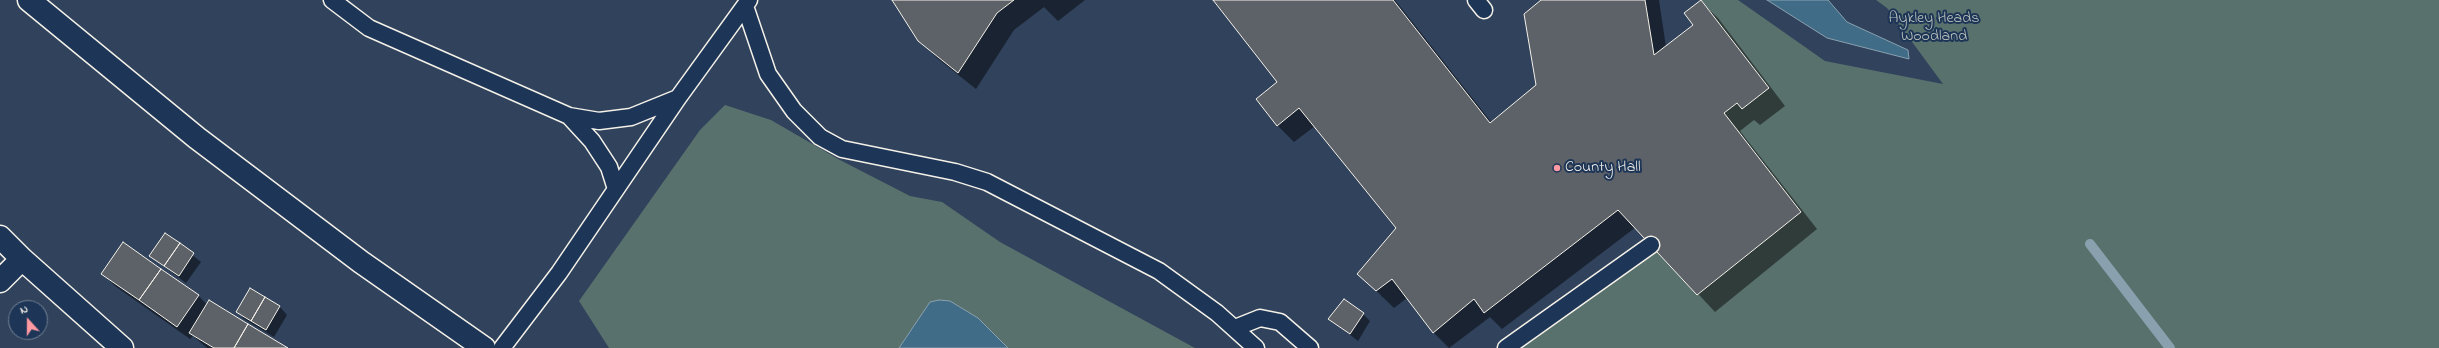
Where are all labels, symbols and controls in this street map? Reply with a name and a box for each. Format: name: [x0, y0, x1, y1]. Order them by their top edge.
park label: Aykley Heads Woodland: [1889, 9, 1979, 47]
place label: County Hall: [1565, 158, 1641, 178]
marker: County Hall: [1552, 163, 1562, 173]
north arrow: [8, 300, 48, 340]
text: N: [18, 301, 30, 319]

